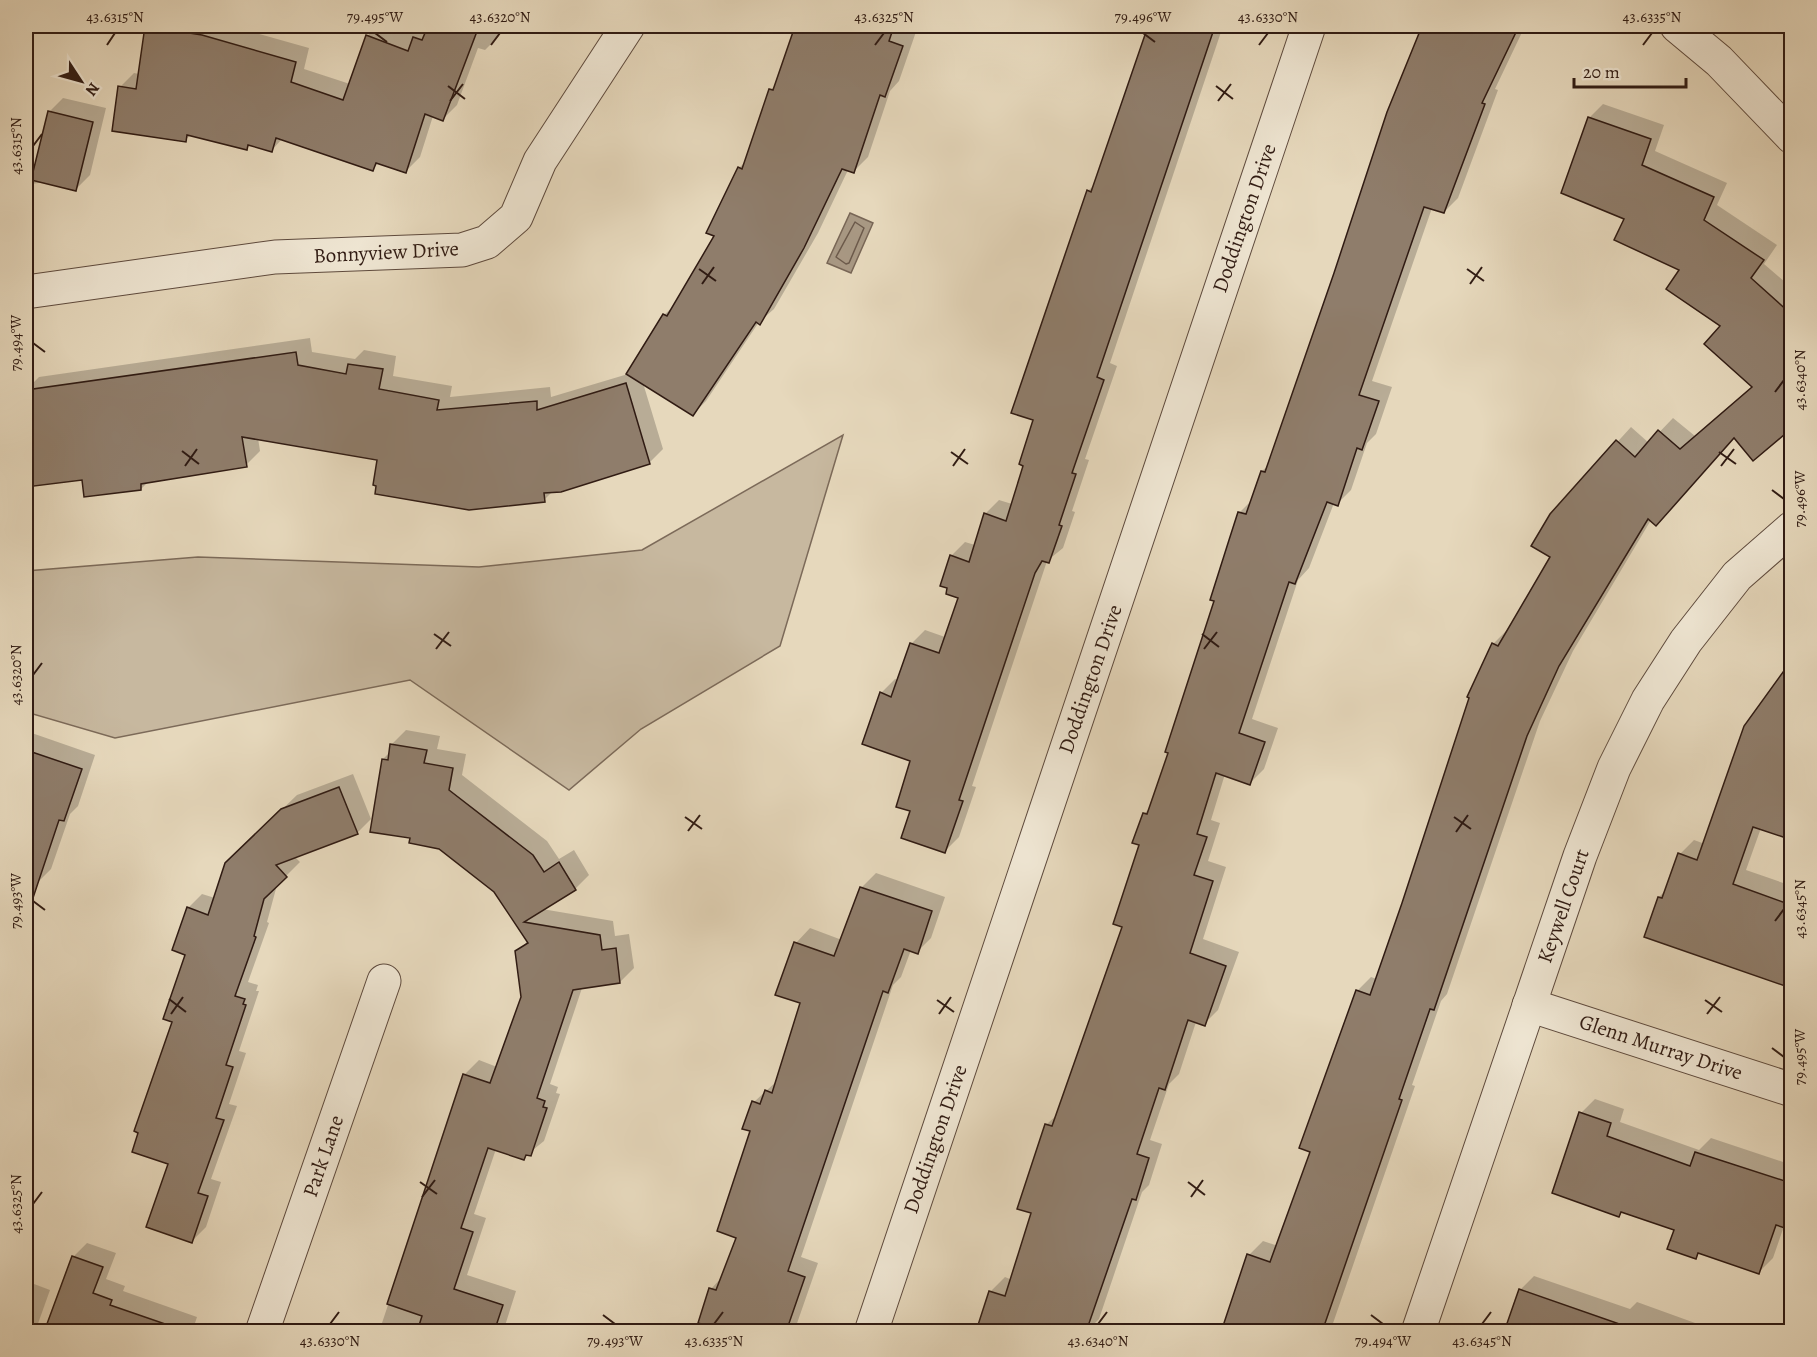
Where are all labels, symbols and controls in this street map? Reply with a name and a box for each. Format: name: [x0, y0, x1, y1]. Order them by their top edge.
text: 43.6315°N: [86, 7, 144, 27]
text: 79.495°W: [347, 7, 403, 27]
text: 43.6320°N: [469, 7, 531, 27]
text: 43.6325°N: [854, 7, 914, 27]
text: 79.496°W: [1115, 7, 1171, 27]
text: 43.6330°N: [1238, 7, 1298, 27]
text: 43.6335°N: [1623, 7, 1682, 27]
north arrow: [51, 51, 111, 111]
scale bar: [1574, 51, 1686, 89]
text: 20 m: [1583, 60, 1620, 84]
text: N: [80, 78, 105, 101]
text: 43.6315°N: [6, 117, 26, 175]
street label: Doddington Drive: [1205, 140, 1283, 296]
street label: Bonnyview Drive: [313, 234, 459, 270]
text: 79.494°W: [6, 315, 26, 371]
text: 43.6340°N: [1790, 349, 1810, 410]
text: 79.496°W: [1790, 471, 1810, 527]
street label: Doddington Drive: [1051, 601, 1129, 757]
text: 43.6320°N: [6, 644, 26, 706]
street label: Keywell Court: [1530, 845, 1596, 967]
text: 79.493°W: [6, 873, 26, 929]
text: 43.6345°N: [1790, 879, 1810, 939]
street label: Glenn Murray Drive: [1576, 1007, 1746, 1087]
text: 79.495°W: [1790, 1029, 1810, 1085]
street label: Doddington Drive: [896, 1061, 974, 1217]
street label: Park Lane: [296, 1111, 350, 1201]
text: 43.6325°N: [6, 1174, 26, 1234]
text: 43.6330°N: [300, 1331, 360, 1351]
text: 79.493°W: [587, 1331, 643, 1351]
text: 43.6335°N: [685, 1331, 744, 1351]
text: 43.6340°N: [1068, 1331, 1129, 1351]
text: 79.494°W: [1355, 1331, 1411, 1351]
text: 43.6345°N: [1452, 1331, 1512, 1351]

